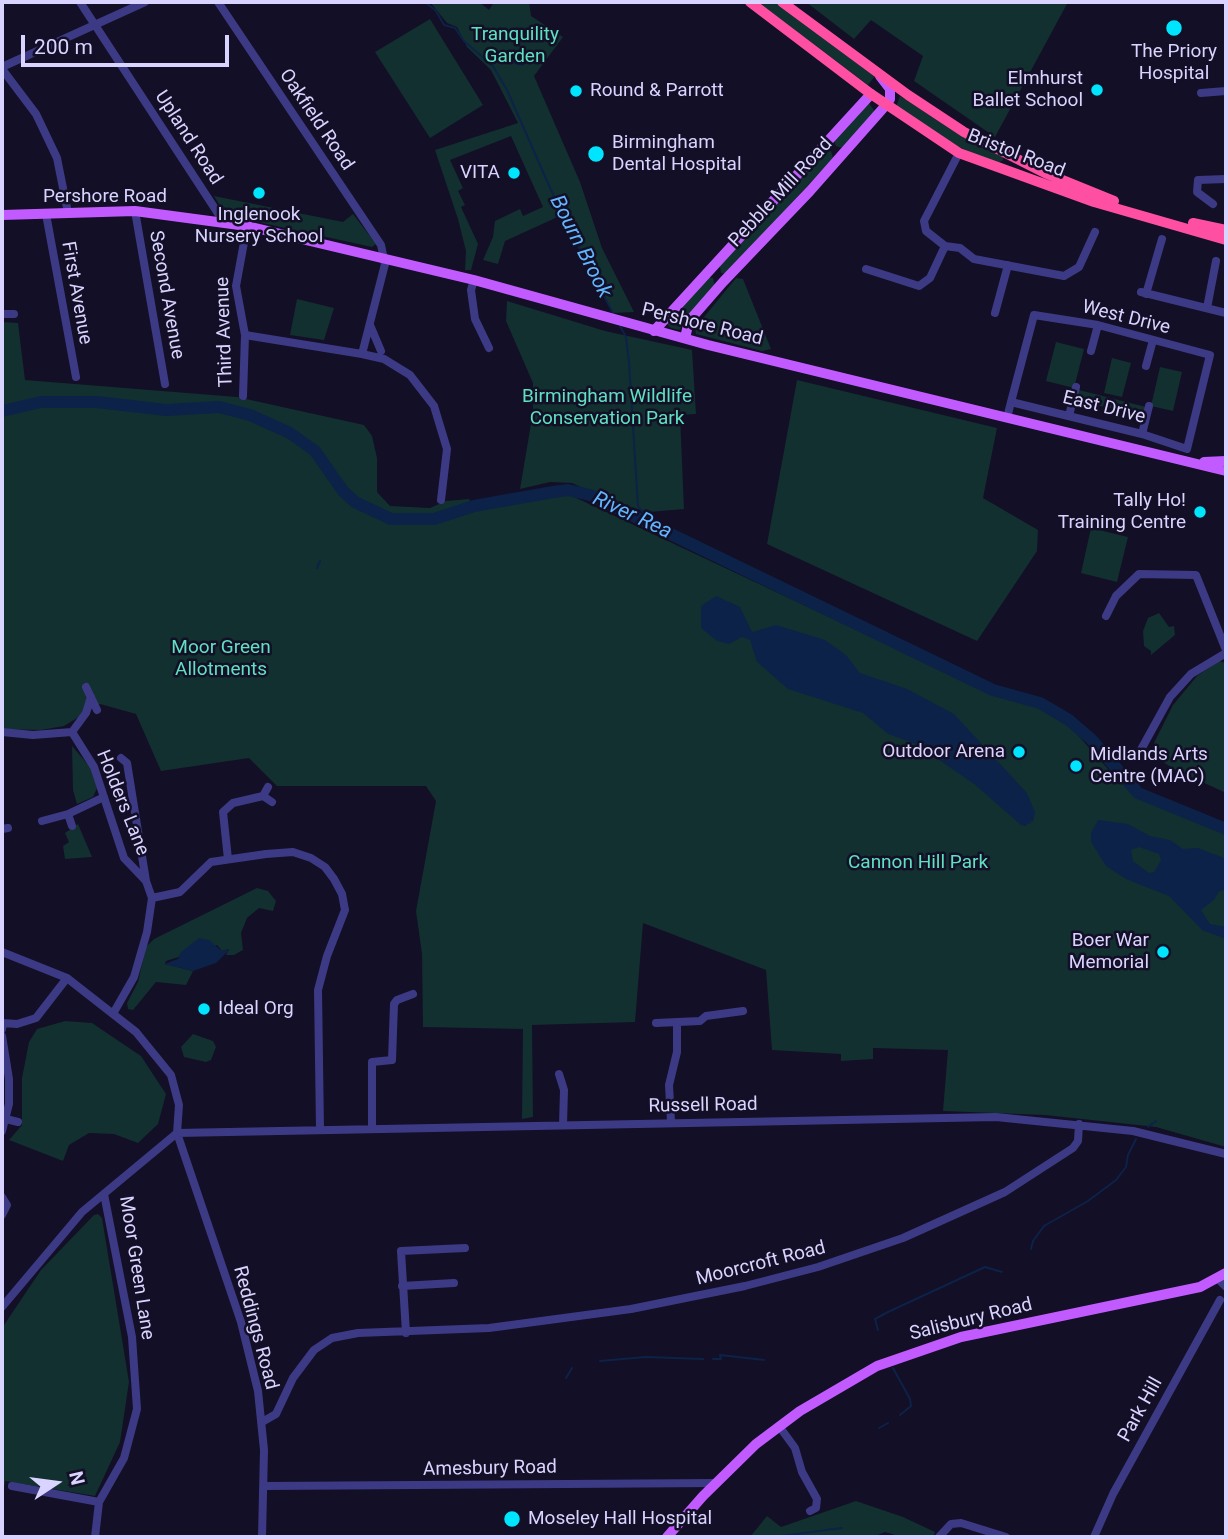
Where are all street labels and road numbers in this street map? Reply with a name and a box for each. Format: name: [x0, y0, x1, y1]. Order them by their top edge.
street label: Oakfield Road: [274, 65, 358, 175]
street label: Upland Road: [149, 87, 227, 189]
street label: Bristol Road: [964, 125, 1068, 183]
street label: Pebble Mill Road: [724, 134, 838, 252]
street label: Pershore Road: [43, 186, 167, 208]
street label: Second Avenue: [143, 229, 189, 361]
street label: First Avenue: [56, 240, 96, 346]
street label: Third Avenue: [212, 277, 238, 387]
street label: West Drive: [1080, 296, 1172, 340]
street label: Pershore Road: [639, 299, 765, 351]
street label: East Drive: [1060, 387, 1148, 429]
street label: Holders Lane: [90, 747, 154, 859]
street label: Russell Road: [648, 1094, 758, 1118]
street label: Moor Green Lane: [113, 1195, 159, 1341]
street label: Moorcroft Road: [694, 1237, 828, 1291]
street label: Reddings Road: [228, 1264, 282, 1392]
street label: Salisbury Road: [907, 1294, 1035, 1346]
street label: Park Hill: [1114, 1374, 1168, 1446]
street label: Amesbury Road: [423, 1456, 557, 1482]

